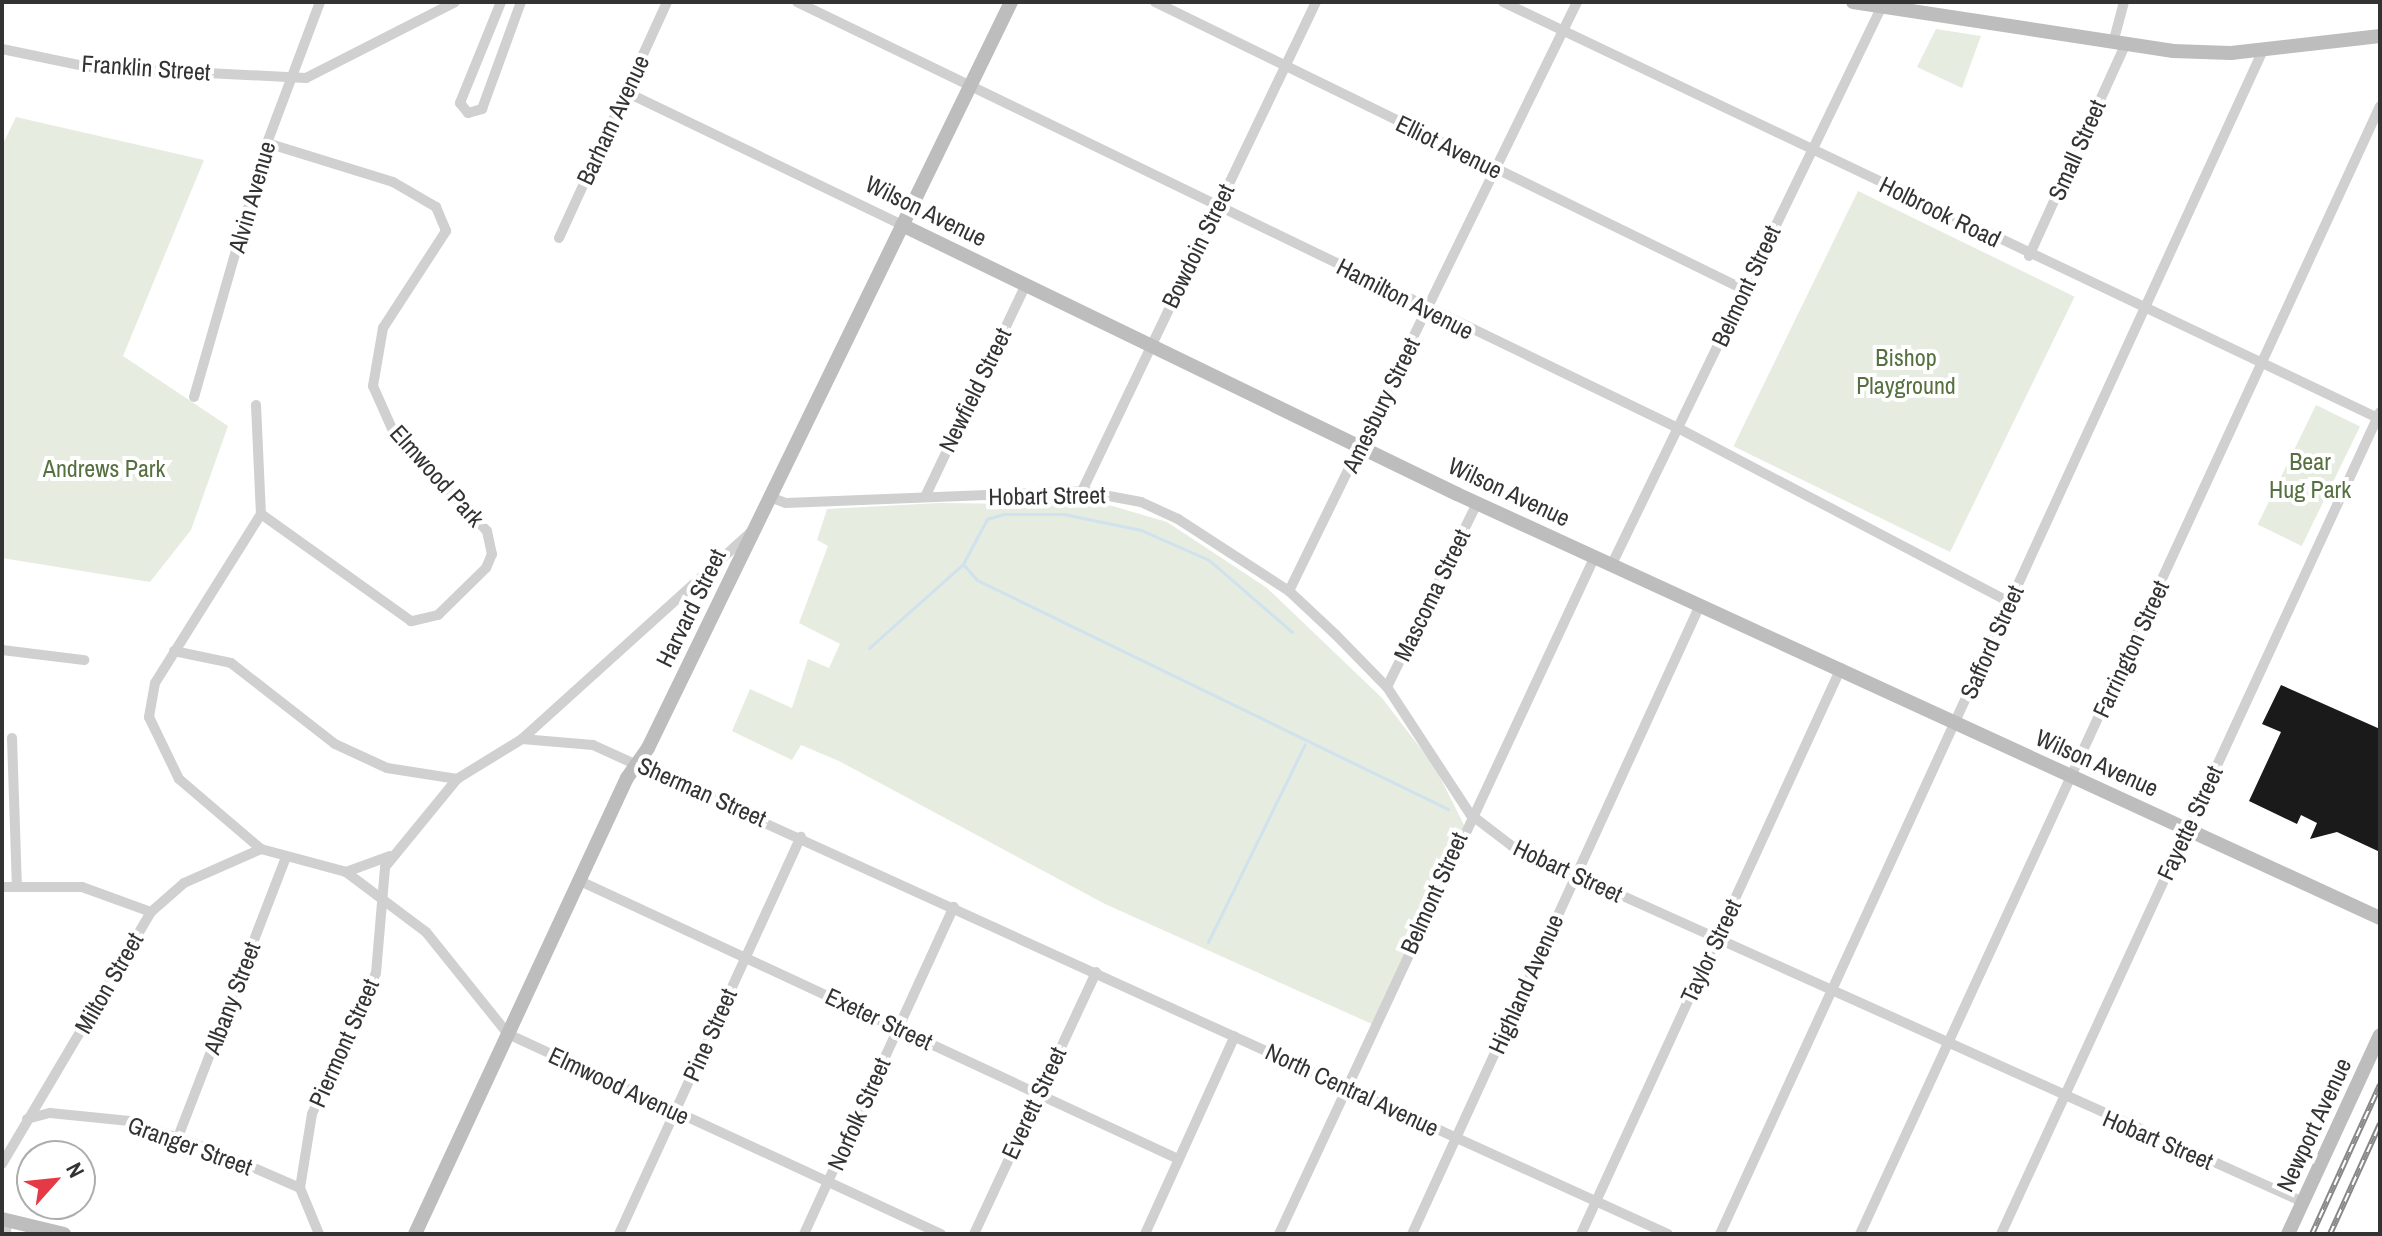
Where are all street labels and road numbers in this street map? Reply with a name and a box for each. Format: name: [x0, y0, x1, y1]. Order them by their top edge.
street label: Franklin Street: [81, 49, 211, 87]
street label: Barham Avenue: [570, 50, 656, 190]
street label: Small Street: [2042, 95, 2112, 205]
street label: Elliot Avenue: [1391, 109, 1507, 185]
street label: Alvin Avenue: [222, 137, 282, 257]
street label: Wilson Avenue: [860, 169, 992, 253]
street label: Holbrook Road: [1875, 170, 2005, 254]
street label: Bowdoin Street: [1156, 179, 1240, 313]
street label: Belmont Street: [1705, 221, 1787, 351]
street label: Hamilton Avenue: [1331, 252, 1479, 346]
street label: Newfield Street: [933, 323, 1017, 457]
street label: Amesbury Street: [1336, 333, 1426, 477]
street label: Elmwood Park: [384, 419, 490, 533]
street label: Wilson Avenue: [1443, 451, 1575, 533]
street label: Hobart Street: [988, 481, 1106, 511]
street label: Mascoma Street: [1388, 524, 1476, 666]
street label: Harvard Street: [650, 544, 732, 672]
street label: Farrington Street: [2087, 576, 2175, 722]
street label: Safford Street: [1954, 581, 2030, 703]
street label: Wilson Avenue: [2031, 723, 2163, 803]
street label: Sherman Street: [633, 751, 771, 833]
street label: Fayette Street: [2151, 761, 2229, 885]
street label: Belmont Street: [1394, 828, 1474, 958]
street label: Hobart Street: [1509, 833, 1627, 909]
street label: Taylor Street: [1675, 895, 1747, 1007]
street label: Highland Avenue: [1482, 909, 1570, 1059]
street label: Milton Street: [69, 927, 149, 1039]
street label: Albany Street: [197, 938, 267, 1058]
street label: Piermont Street: [303, 974, 385, 1112]
street label: Exeter Street: [821, 982, 937, 1056]
street label: Pine Street: [677, 984, 743, 1086]
street label: North Central Avenue: [1260, 1037, 1444, 1143]
street label: Elmwood Avenue: [544, 1041, 694, 1131]
street label: Everett Street: [996, 1042, 1072, 1164]
street label: Norfolk Street: [821, 1053, 897, 1175]
street label: Newport Avenue: [2270, 1053, 2358, 1197]
street label: Hobart Street: [2099, 1104, 2217, 1176]
street label: Granger Street: [124, 1110, 256, 1182]

